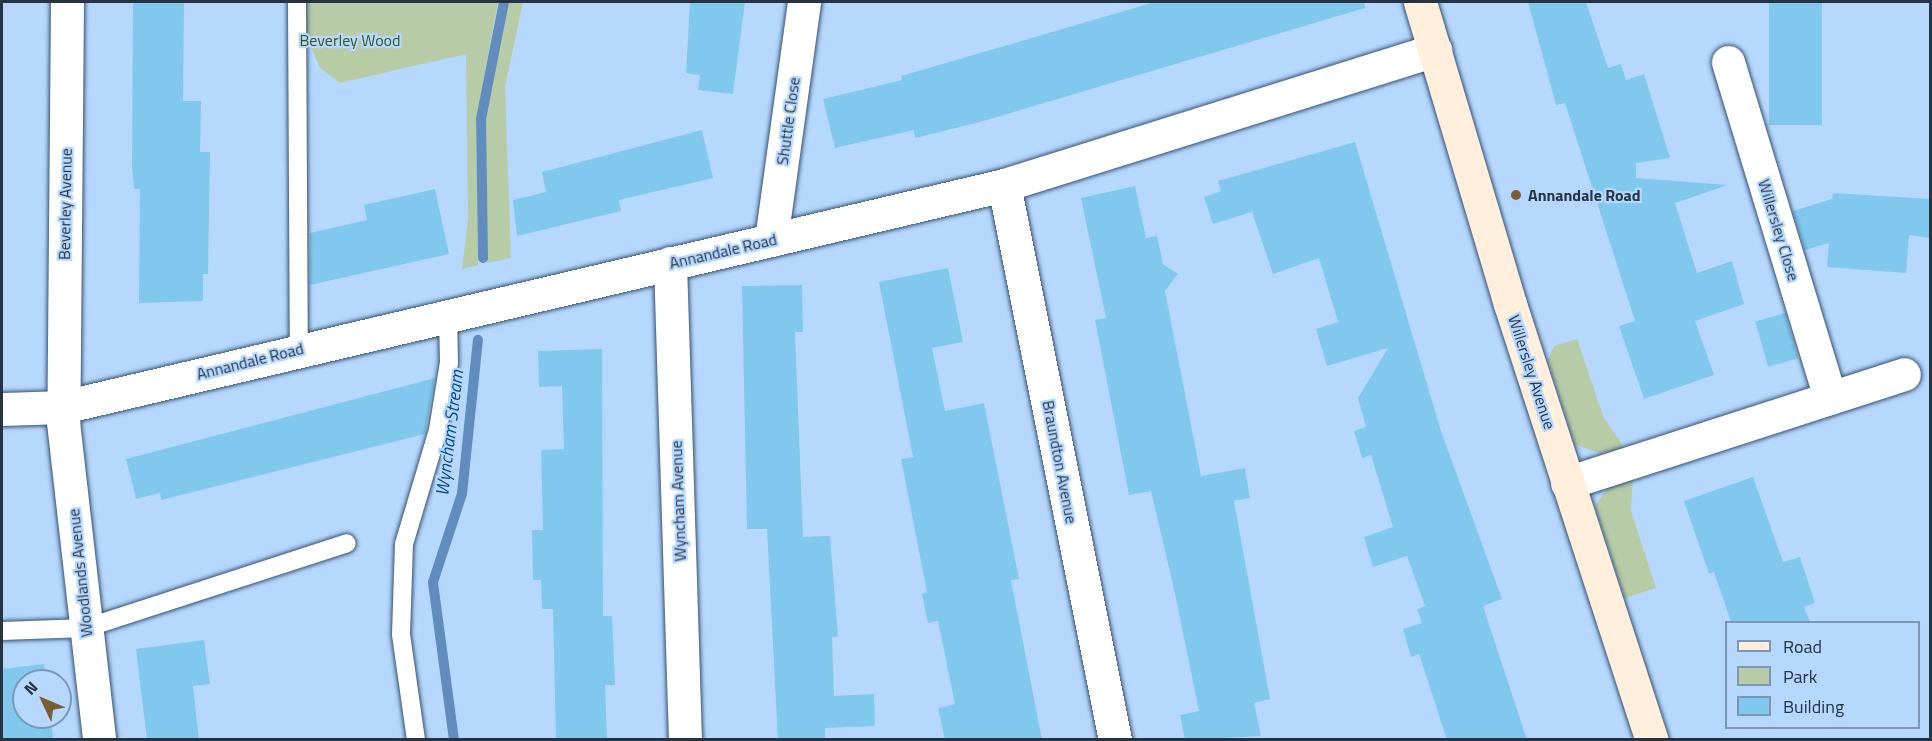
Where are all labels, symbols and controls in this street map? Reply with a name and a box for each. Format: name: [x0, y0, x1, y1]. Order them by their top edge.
park label: Beverley Wood: [299, 30, 401, 50]
street label: Shuttle Close: [772, 76, 804, 166]
street label: Beverley Avenue: [54, 148, 76, 260]
street label: Willersley Close: [1754, 177, 1804, 283]
place label: Annandale Road: [1528, 185, 1641, 205]
marker: Annandale Road: [1509, 188, 1523, 202]
street label: Annandale Road: [667, 229, 779, 273]
street label: Willersley Avenue: [1504, 312, 1560, 432]
street label: Annandale Road: [194, 338, 306, 384]
water label: Wyncham Stream: [432, 369, 468, 497]
street label: Braundton Avenue: [1039, 399, 1081, 525]
street label: Wyncham Avenue: [666, 440, 690, 562]
street label: Woodlands Avenue: [64, 508, 96, 638]
legend: [1725, 621, 1920, 729]
text: Road: [1783, 633, 1822, 660]
text: Park: [1783, 663, 1817, 690]
north arrow: [12, 669, 72, 729]
text: N: [18, 676, 43, 700]
text: Building: [1783, 693, 1844, 720]

